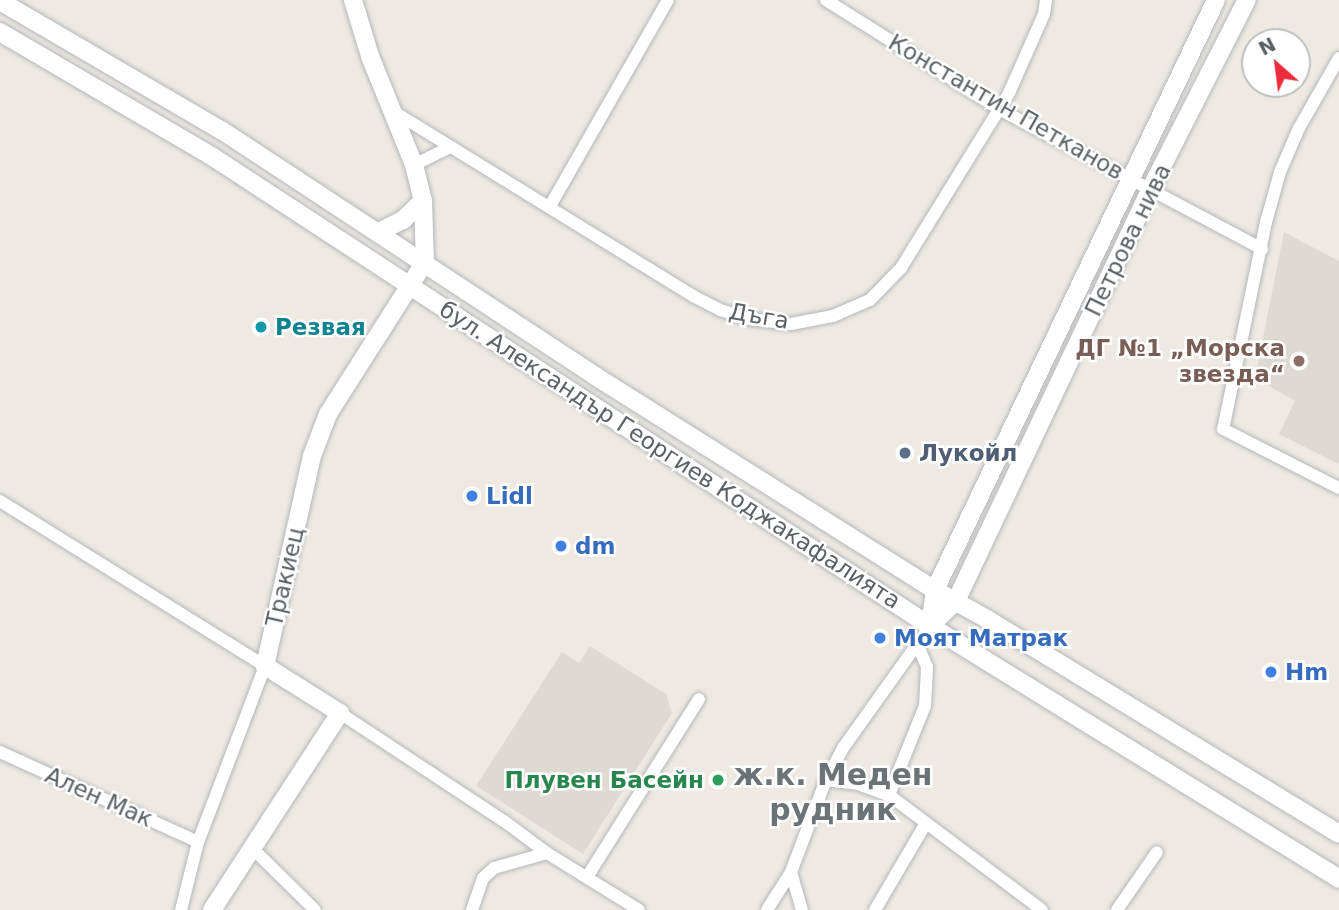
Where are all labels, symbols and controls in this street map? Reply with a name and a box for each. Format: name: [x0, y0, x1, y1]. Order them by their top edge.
street label: Константин Петканов: [884, 28, 1128, 186]
north arrow: [1241, 28, 1311, 98]
text: N: [1255, 33, 1279, 60]
street label: Петрова нива: [1079, 159, 1177, 321]
street label: бул. Александър Георгиев Коджакафалията: [434, 295, 906, 615]
street label: Дъга: [727, 297, 791, 335]
place label: Резвая: [275, 313, 366, 341]
marker: Резвая: [253, 319, 269, 335]
place label: ДГ №1 „Морска звезда“: [1075, 334, 1285, 388]
marker: ДГ №1 „Морска звезда“: [1291, 353, 1307, 369]
place label: Лукойл: [919, 439, 1017, 467]
marker: Лукойл: [897, 445, 913, 461]
place label: Lidl: [486, 482, 533, 510]
marker: Lidl: [464, 488, 480, 504]
street label: Тракиец: [260, 525, 310, 629]
place label: dm: [575, 532, 615, 560]
marker: dm: [553, 538, 569, 554]
place label: Моят Матрак: [894, 624, 1068, 652]
marker: Моят Матрак: [872, 630, 888, 646]
place label: Hm: [1285, 658, 1328, 686]
marker: Hm: [1263, 664, 1279, 680]
district label: ж.к. Меден рудник: [734, 757, 932, 828]
street label: Ален Мак: [41, 761, 157, 833]
place label: Плувен Басейн: [505, 766, 704, 794]
marker: Плувен Басейн: [710, 772, 726, 788]

